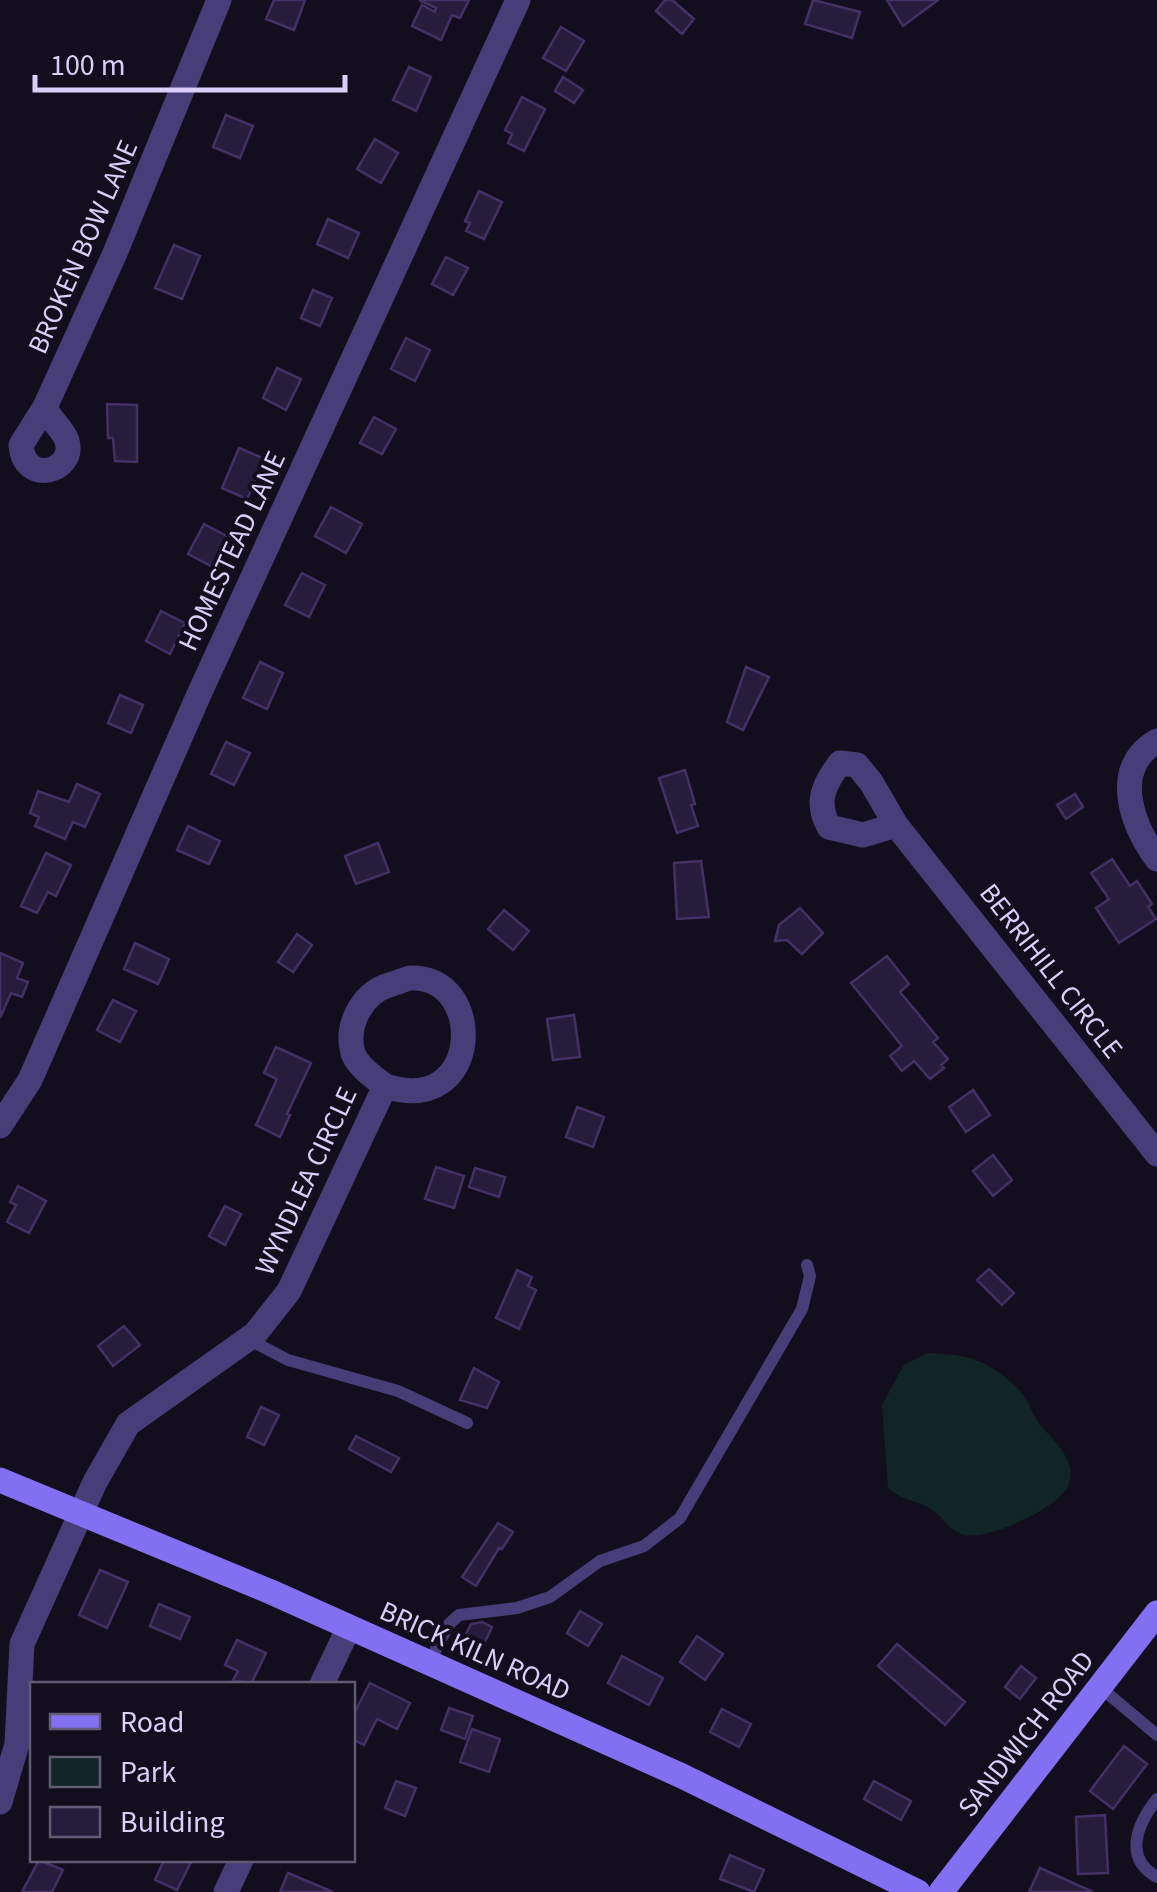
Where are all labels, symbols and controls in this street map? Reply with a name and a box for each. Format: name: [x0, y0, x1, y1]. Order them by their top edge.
scale bar: [35, 30, 345, 92]
text: 100 m: [50, 44, 126, 87]
street label: BROKEN BOW LANE: [18, 134, 148, 360]
street label: HOMESTEAD LANE: [168, 445, 296, 657]
street label: BERRIHILL CIRCLE: [970, 875, 1132, 1067]
street label: WYNDLEA CIRCLE: [245, 1080, 367, 1282]
street label: BRICK KILN ROAD: [373, 1591, 577, 1711]
street label: SANDWICH ROAD: [948, 1642, 1104, 1826]
legend: [30, 1682, 355, 1862]
text: Road: [120, 1701, 184, 1744]
text: Park: [120, 1751, 176, 1794]
text: Building: [120, 1801, 225, 1844]

